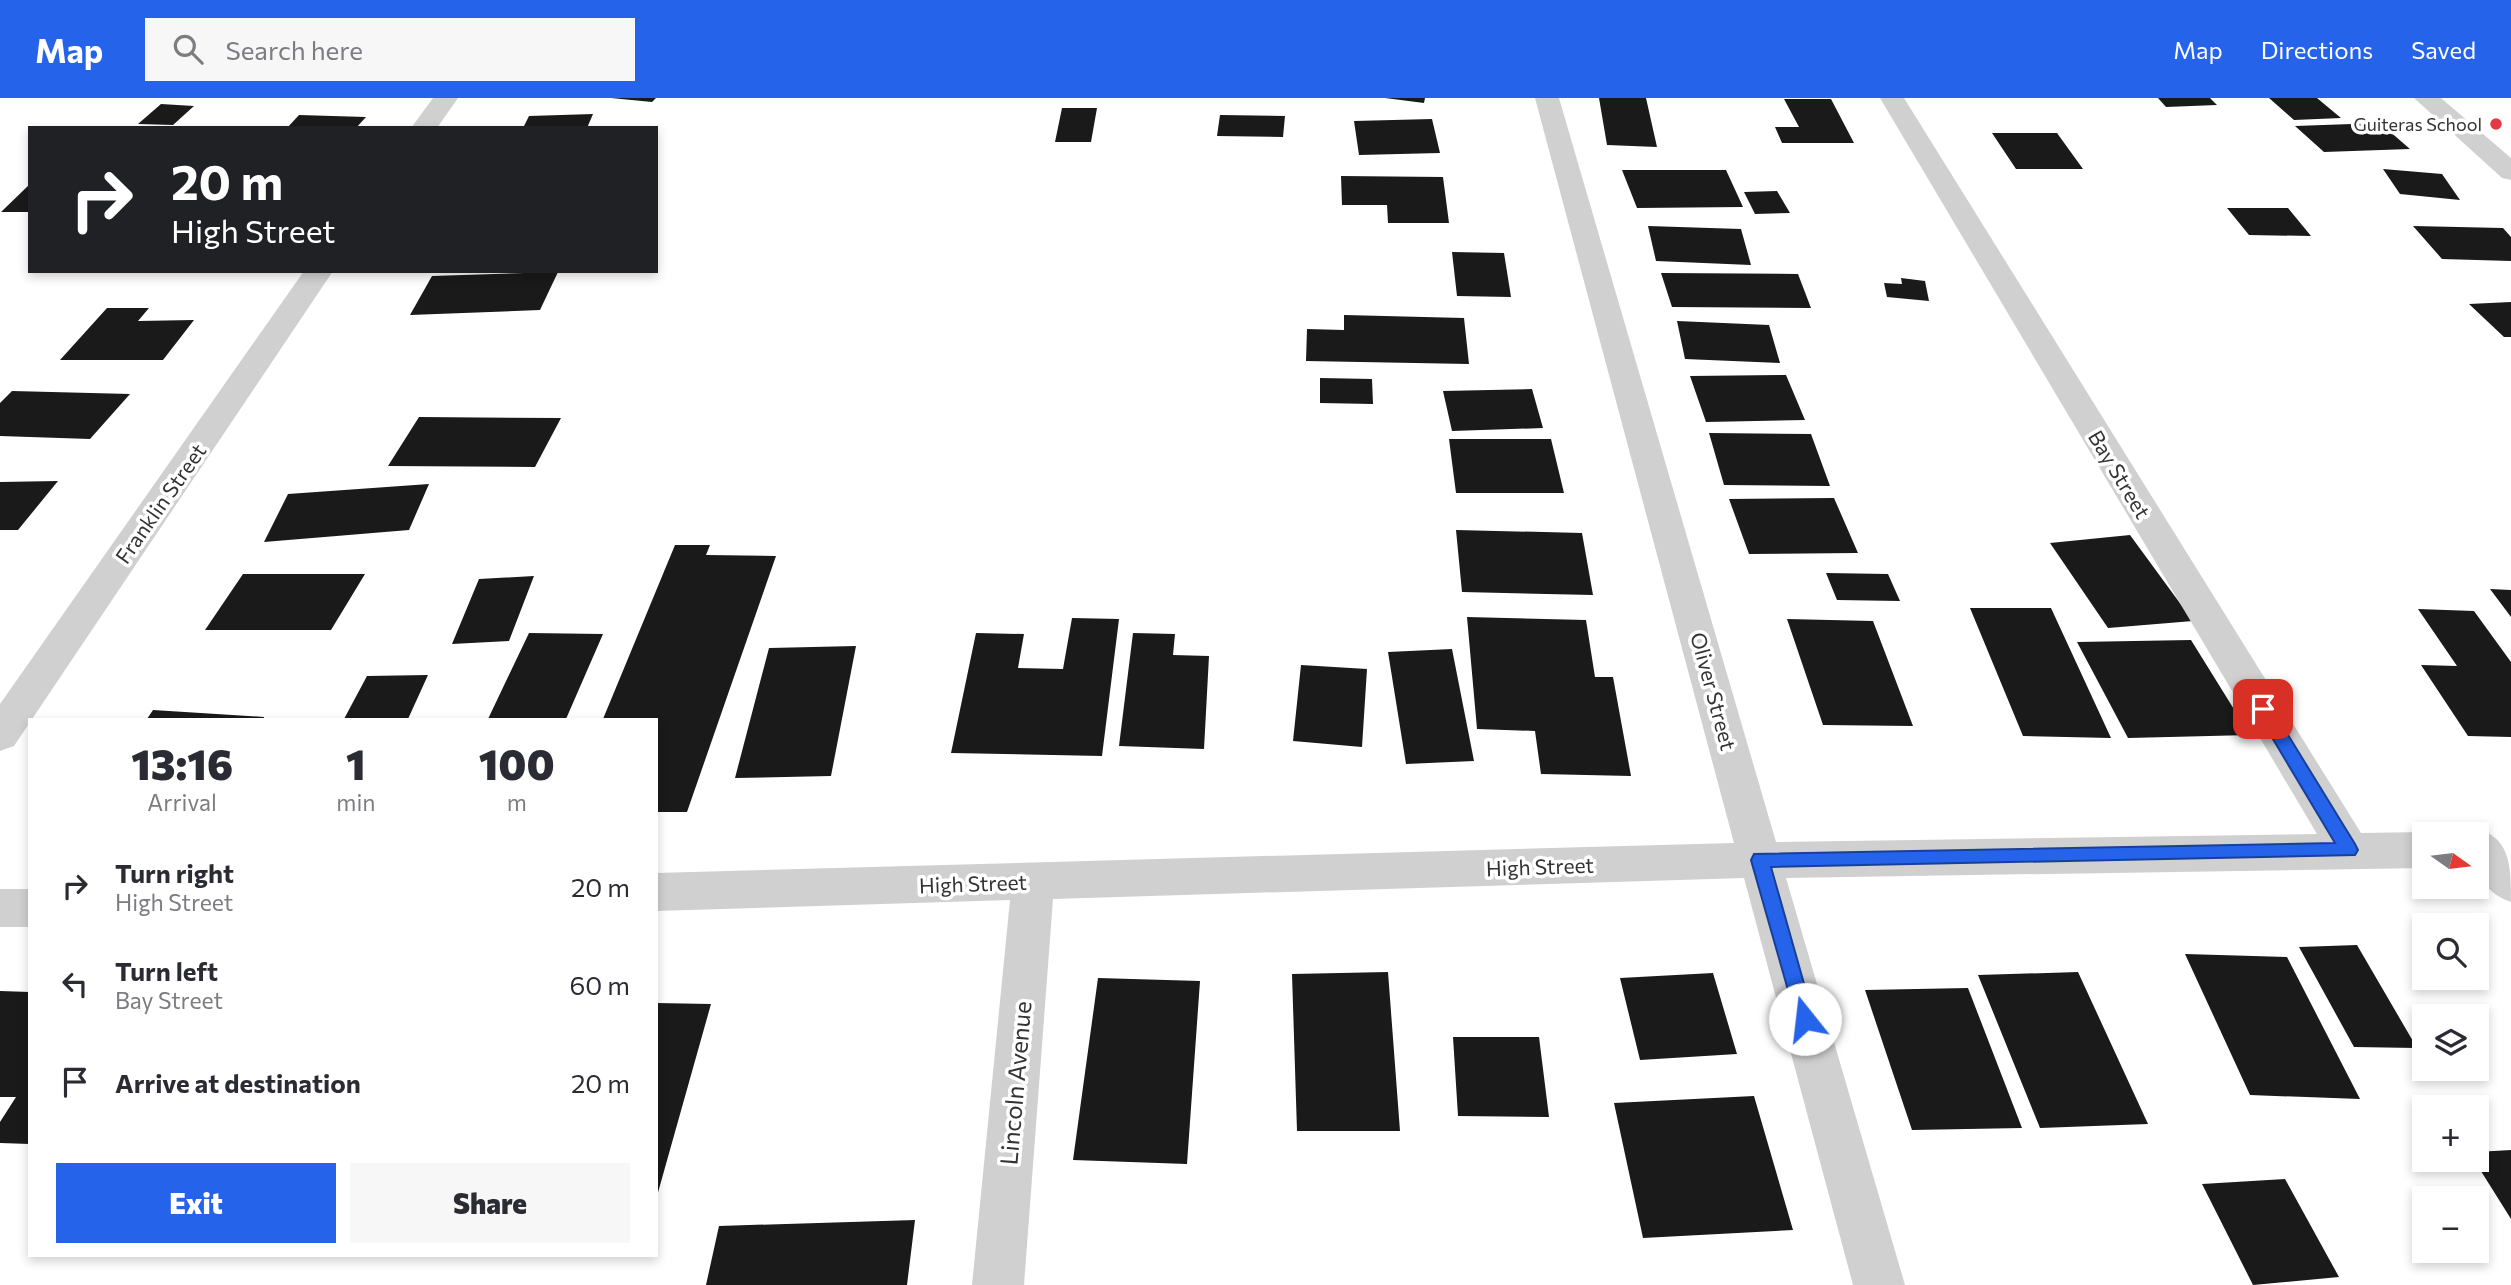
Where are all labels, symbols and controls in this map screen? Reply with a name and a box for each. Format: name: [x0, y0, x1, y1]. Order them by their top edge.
search box: [145, 18, 635, 81]
text: Map: [35, 29, 103, 70]
icon: search: [169, 30, 207, 68]
text: Search here: [225, 34, 363, 65]
text: Map: [2173, 35, 2223, 64]
text: Directions: [2261, 35, 2373, 64]
text: Saved: [2411, 35, 2476, 64]
place label: Guiteras School: [2353, 113, 2482, 135]
marker: Guiteras School: [2488, 116, 2504, 132]
text: 20 m: [171, 150, 283, 210]
icon: right: [56, 154, 147, 245]
text: High Street: [171, 210, 335, 250]
street label: Bay Street: [2084, 425, 2156, 523]
street label: Franklin Street: [109, 438, 211, 568]
street label: Oliver Street: [1686, 629, 1742, 753]
pin: [2233, 679, 2293, 739]
icon: arrive: [2244, 690, 2282, 728]
text: 13:16: [131, 737, 233, 789]
text: 1: [346, 737, 366, 789]
text: 100: [479, 737, 555, 789]
text: Arrival: [147, 788, 217, 816]
text: min: [336, 788, 376, 816]
text: m: [507, 788, 527, 816]
north arrow: [2412, 822, 2488, 900]
map controls: [2412, 822, 2489, 1263]
street label: High Street: [1486, 852, 1594, 880]
text: Turn right: [115, 857, 234, 888]
icon: right: [56, 867, 94, 905]
street label: High Street: [919, 869, 1027, 897]
text: 20 m: [571, 871, 630, 902]
text: High Street: [115, 888, 233, 916]
button: search: [2412, 913, 2489, 990]
text: Turn left: [115, 955, 218, 986]
icon: left: [56, 965, 94, 1003]
text: 60 m: [570, 969, 630, 1000]
position arrow: [1768, 982, 1842, 1056]
text: Bay Street: [115, 986, 223, 1014]
street label: Lincoln Avenue: [993, 1000, 1037, 1166]
button: layers: [2412, 1004, 2489, 1081]
icon: arrive: [56, 1063, 94, 1101]
text: Arrive at destination: [115, 1067, 361, 1098]
text: 20 m: [571, 1067, 630, 1098]
button: +: [2412, 1095, 2489, 1172]
button: Exit: [56, 1163, 336, 1243]
button: Share: [350, 1163, 630, 1243]
button: −: [2412, 1186, 2489, 1263]

